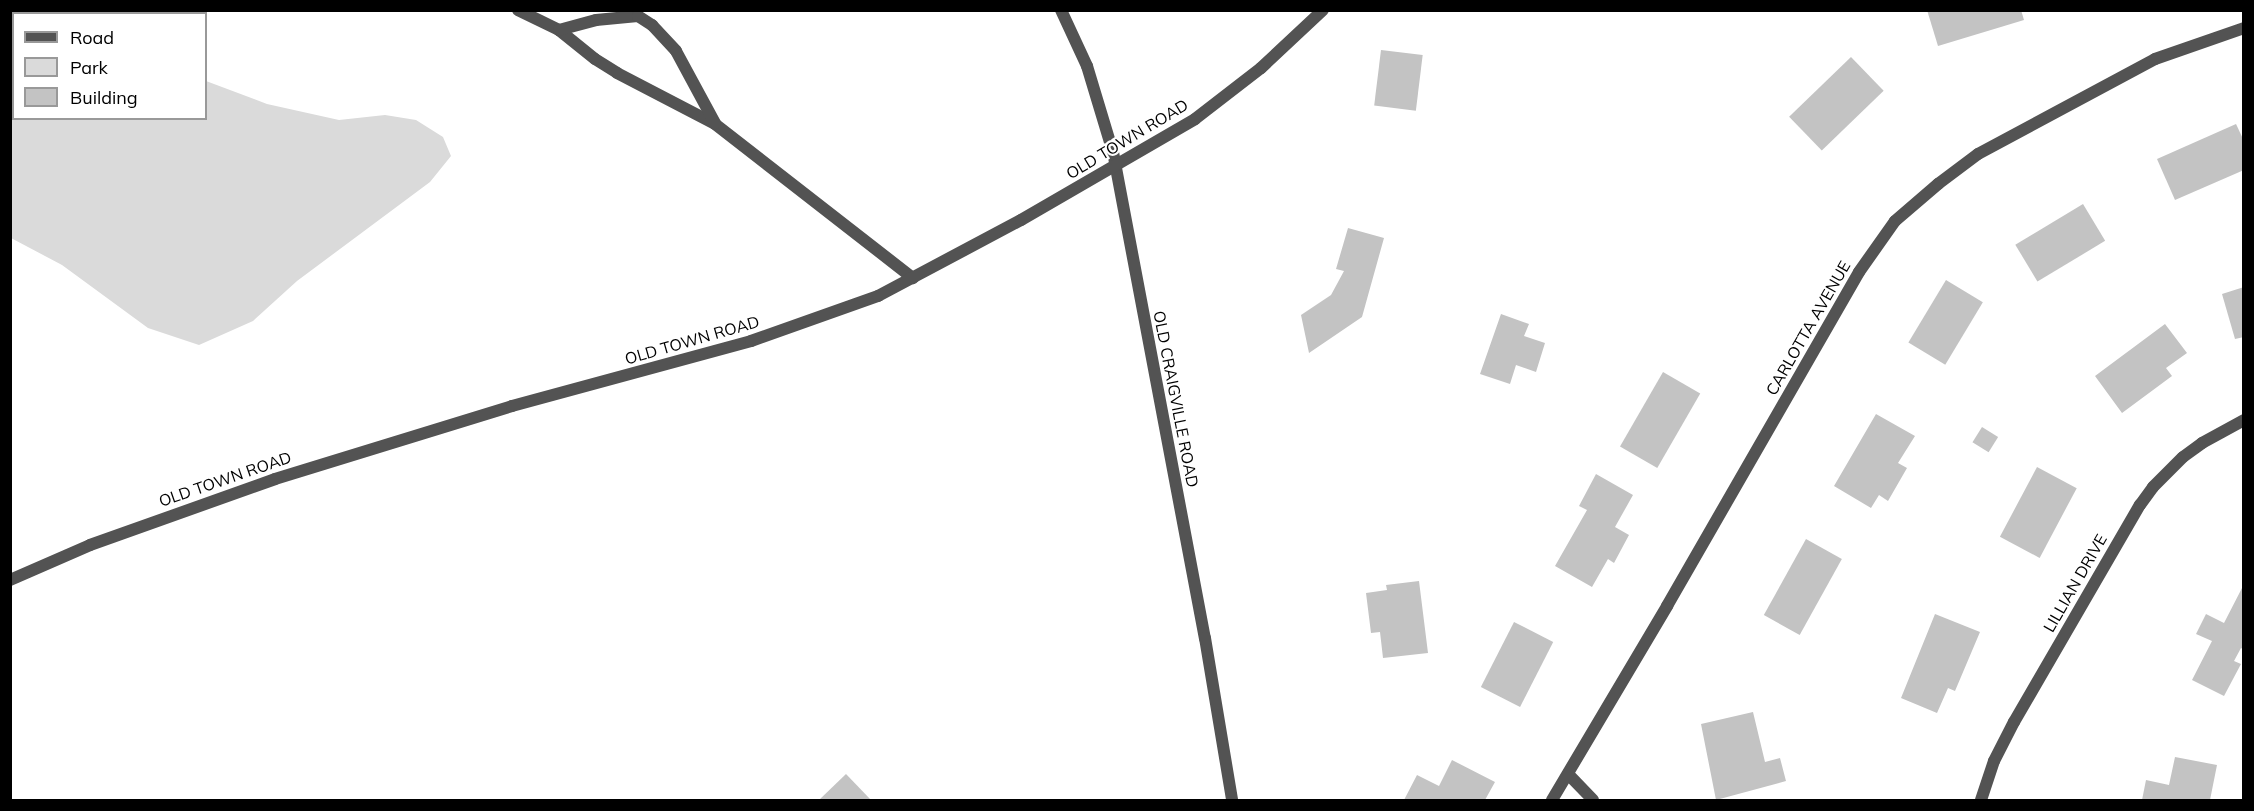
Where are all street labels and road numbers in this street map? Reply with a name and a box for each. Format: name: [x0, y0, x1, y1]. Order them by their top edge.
street label: OLD TOWN ROAD: [1062, 95, 1192, 183]
street label: CARLOTTA AVENUE: [1762, 257, 1854, 399]
street label: OLD CRAIGVILLE ROAD: [1149, 309, 1203, 489]
street label: OLD TOWN ROAD: [623, 312, 761, 368]
street label: OLD TOWN ROAD: [156, 447, 294, 511]
street label: LILLIAN DRIVE: [2039, 531, 2111, 635]

